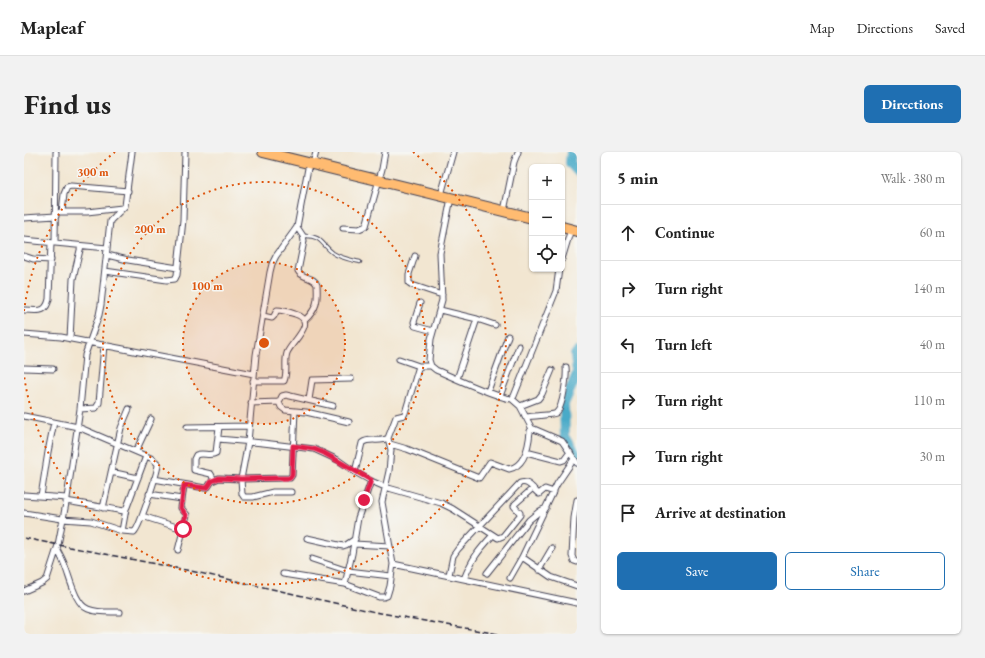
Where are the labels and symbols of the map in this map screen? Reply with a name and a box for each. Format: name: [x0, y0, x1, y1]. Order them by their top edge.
text: 300 m: [77, 164, 109, 180]
text: 200 m: [134, 221, 166, 237]
text: 100 m: [191, 278, 223, 294]
centre of rings: [257, 336, 271, 350]
route end: [355, 491, 373, 509]
route start: [174, 520, 192, 538]

